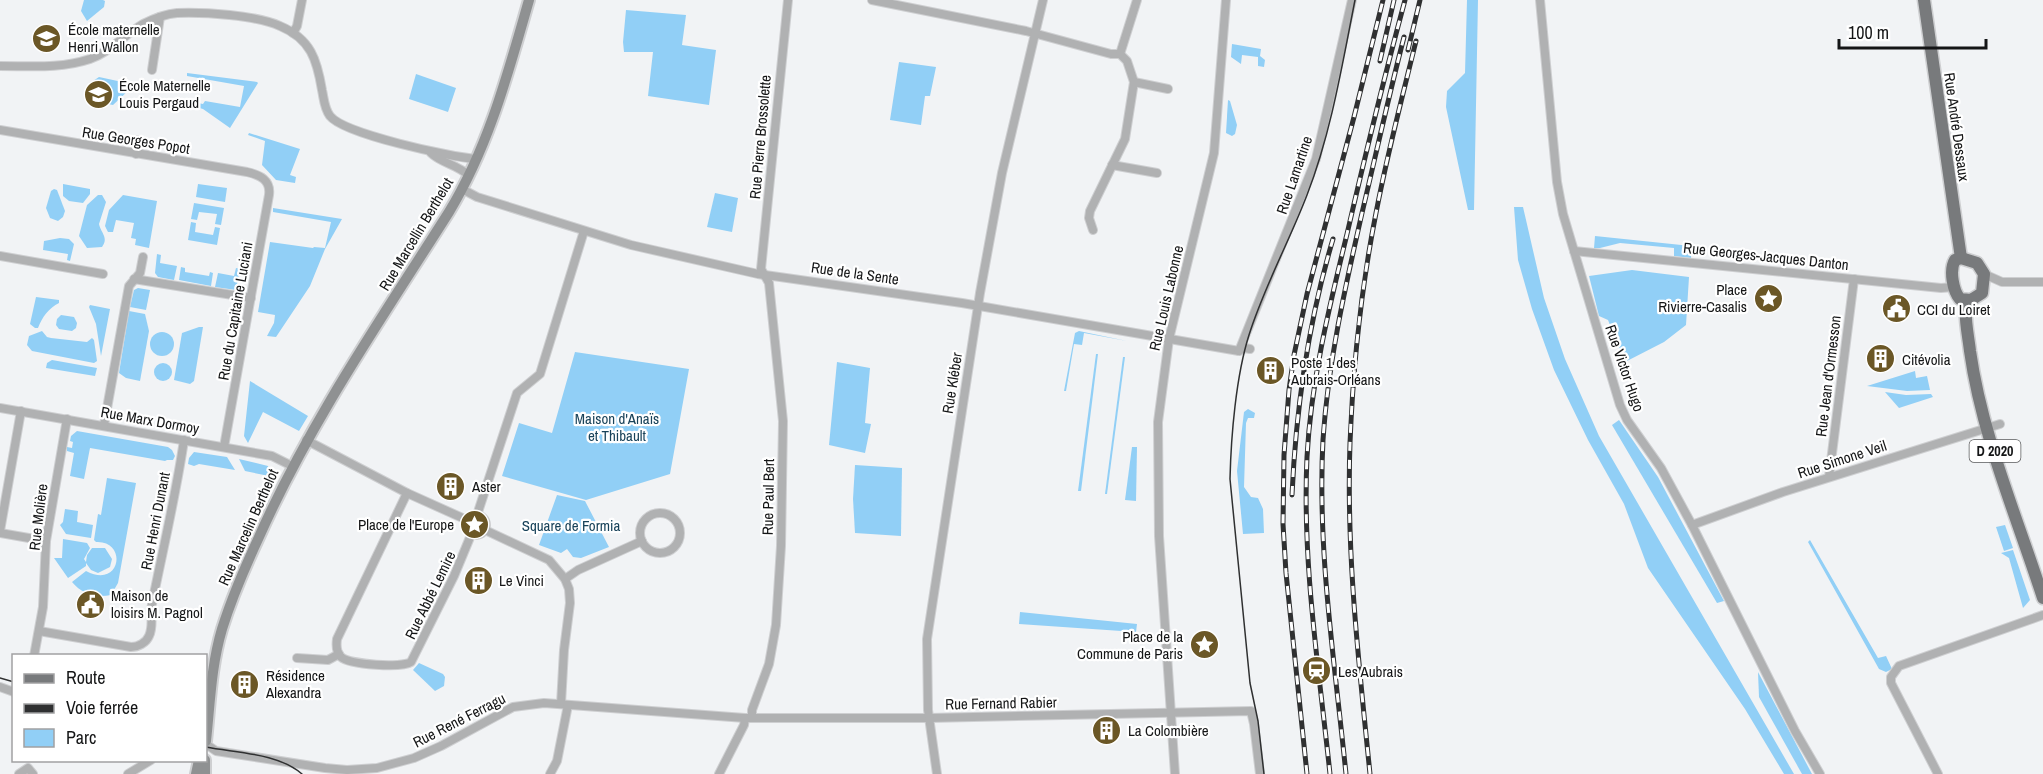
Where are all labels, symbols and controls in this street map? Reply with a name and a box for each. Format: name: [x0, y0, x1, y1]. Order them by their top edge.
scale bar: [1839, 12, 1986, 50]
place label: École maternelle Henri Wallon: [68, 19, 160, 57]
text: 100 m: [1848, 20, 1889, 45]
school or university icon: École maternelle Henri Wallon: [31, 22, 63, 54]
street label: Rue André Dessaux: [1939, 71, 1975, 183]
street label: Rue Pierre Brossolette: [744, 74, 776, 200]
place label: École Maternelle Louis Pergaud: [119, 75, 211, 113]
school or university icon: École Maternelle Louis Pergaud: [82, 78, 114, 110]
street label: Rue Georges Popot: [81, 121, 192, 159]
street label: Rue Lamartine: [1271, 133, 1317, 217]
street label: Rue Marcellin Berthelot: [374, 173, 458, 294]
street label: Rue Georges-Jacques Danton: [1682, 237, 1850, 275]
street label: Rue du Capitaine Luciani: [212, 240, 258, 382]
street label: Rue Louis Labonne: [1144, 243, 1188, 353]
street label: Rue de la Sente: [810, 256, 900, 290]
place label: Place Rivierre-Casalis: [1658, 279, 1747, 317]
place icon: Place Rivierre-Casalis: [1752, 282, 1784, 314]
public building icon: CCI du Loiret: [1880, 293, 1912, 325]
place label: CCI du Loiret: [1917, 299, 1991, 320]
street label: Rue Jean d'Ormesson: [1810, 314, 1846, 438]
street label: Rue Victor Hugo: [1600, 322, 1650, 414]
building icon: Citévolia: [1865, 343, 1897, 375]
place label: Citévolia: [1902, 349, 1951, 370]
street label: Rue Kléber: [937, 351, 967, 415]
place label: Poste 1 des Aubrais-Orléans: [1290, 352, 1381, 390]
building icon: Poste 1 des Aubrais-Orléans: [1254, 355, 1286, 387]
street label: Rue Marx Dormoy: [99, 401, 202, 439]
park label: Maison d'Anaïs et Thibault: [575, 408, 659, 446]
street label: Rue Simone Veil: [1795, 435, 1889, 483]
road number: D 2020: [1970, 440, 2020, 462]
street label: Rue Paul Bert: [757, 458, 779, 535]
street label: Rue Marcelin Berthelot: [213, 465, 283, 589]
street label: Rue Henri Dunant: [135, 470, 175, 572]
building icon: Aster: [435, 470, 467, 502]
place label: Aster: [471, 476, 501, 497]
street label: Rue Molière: [23, 482, 53, 552]
place icon: Place de l'Europe: [459, 508, 491, 540]
place label: Place de l'Europe: [358, 514, 454, 535]
park label: Square de Formia: [522, 515, 620, 536]
street label: Rue Abbé Lemire: [400, 547, 460, 643]
building icon: Le Vinci: [462, 564, 494, 596]
place label: Le Vinci: [499, 570, 544, 591]
place label: Maison de loisirs M. Pagnol: [111, 585, 203, 623]
public building icon: Maison de loisirs M. Pagnol: [74, 588, 106, 620]
place label: Place de la Commune de Paris: [1077, 626, 1183, 664]
place icon: Place de la Commune de Paris: [1188, 629, 1220, 661]
legend: [12, 654, 207, 762]
station icon: Les Aubrais: [1301, 655, 1333, 687]
place label: Les Aubrais: [1338, 661, 1403, 682]
text: Route: [66, 665, 105, 690]
place label: Résidence Alexandra: [265, 665, 325, 703]
building icon: Résidence Alexandra: [229, 668, 261, 700]
street label: Rue René Ferragu: [409, 688, 509, 752]
street label: Rue Fernand Rabier: [945, 692, 1057, 714]
text: Voie ferrée: [66, 695, 138, 720]
building icon: La Colombière: [1091, 714, 1123, 746]
place label: La Colombière: [1128, 720, 1209, 741]
text: Parc: [66, 725, 96, 750]

